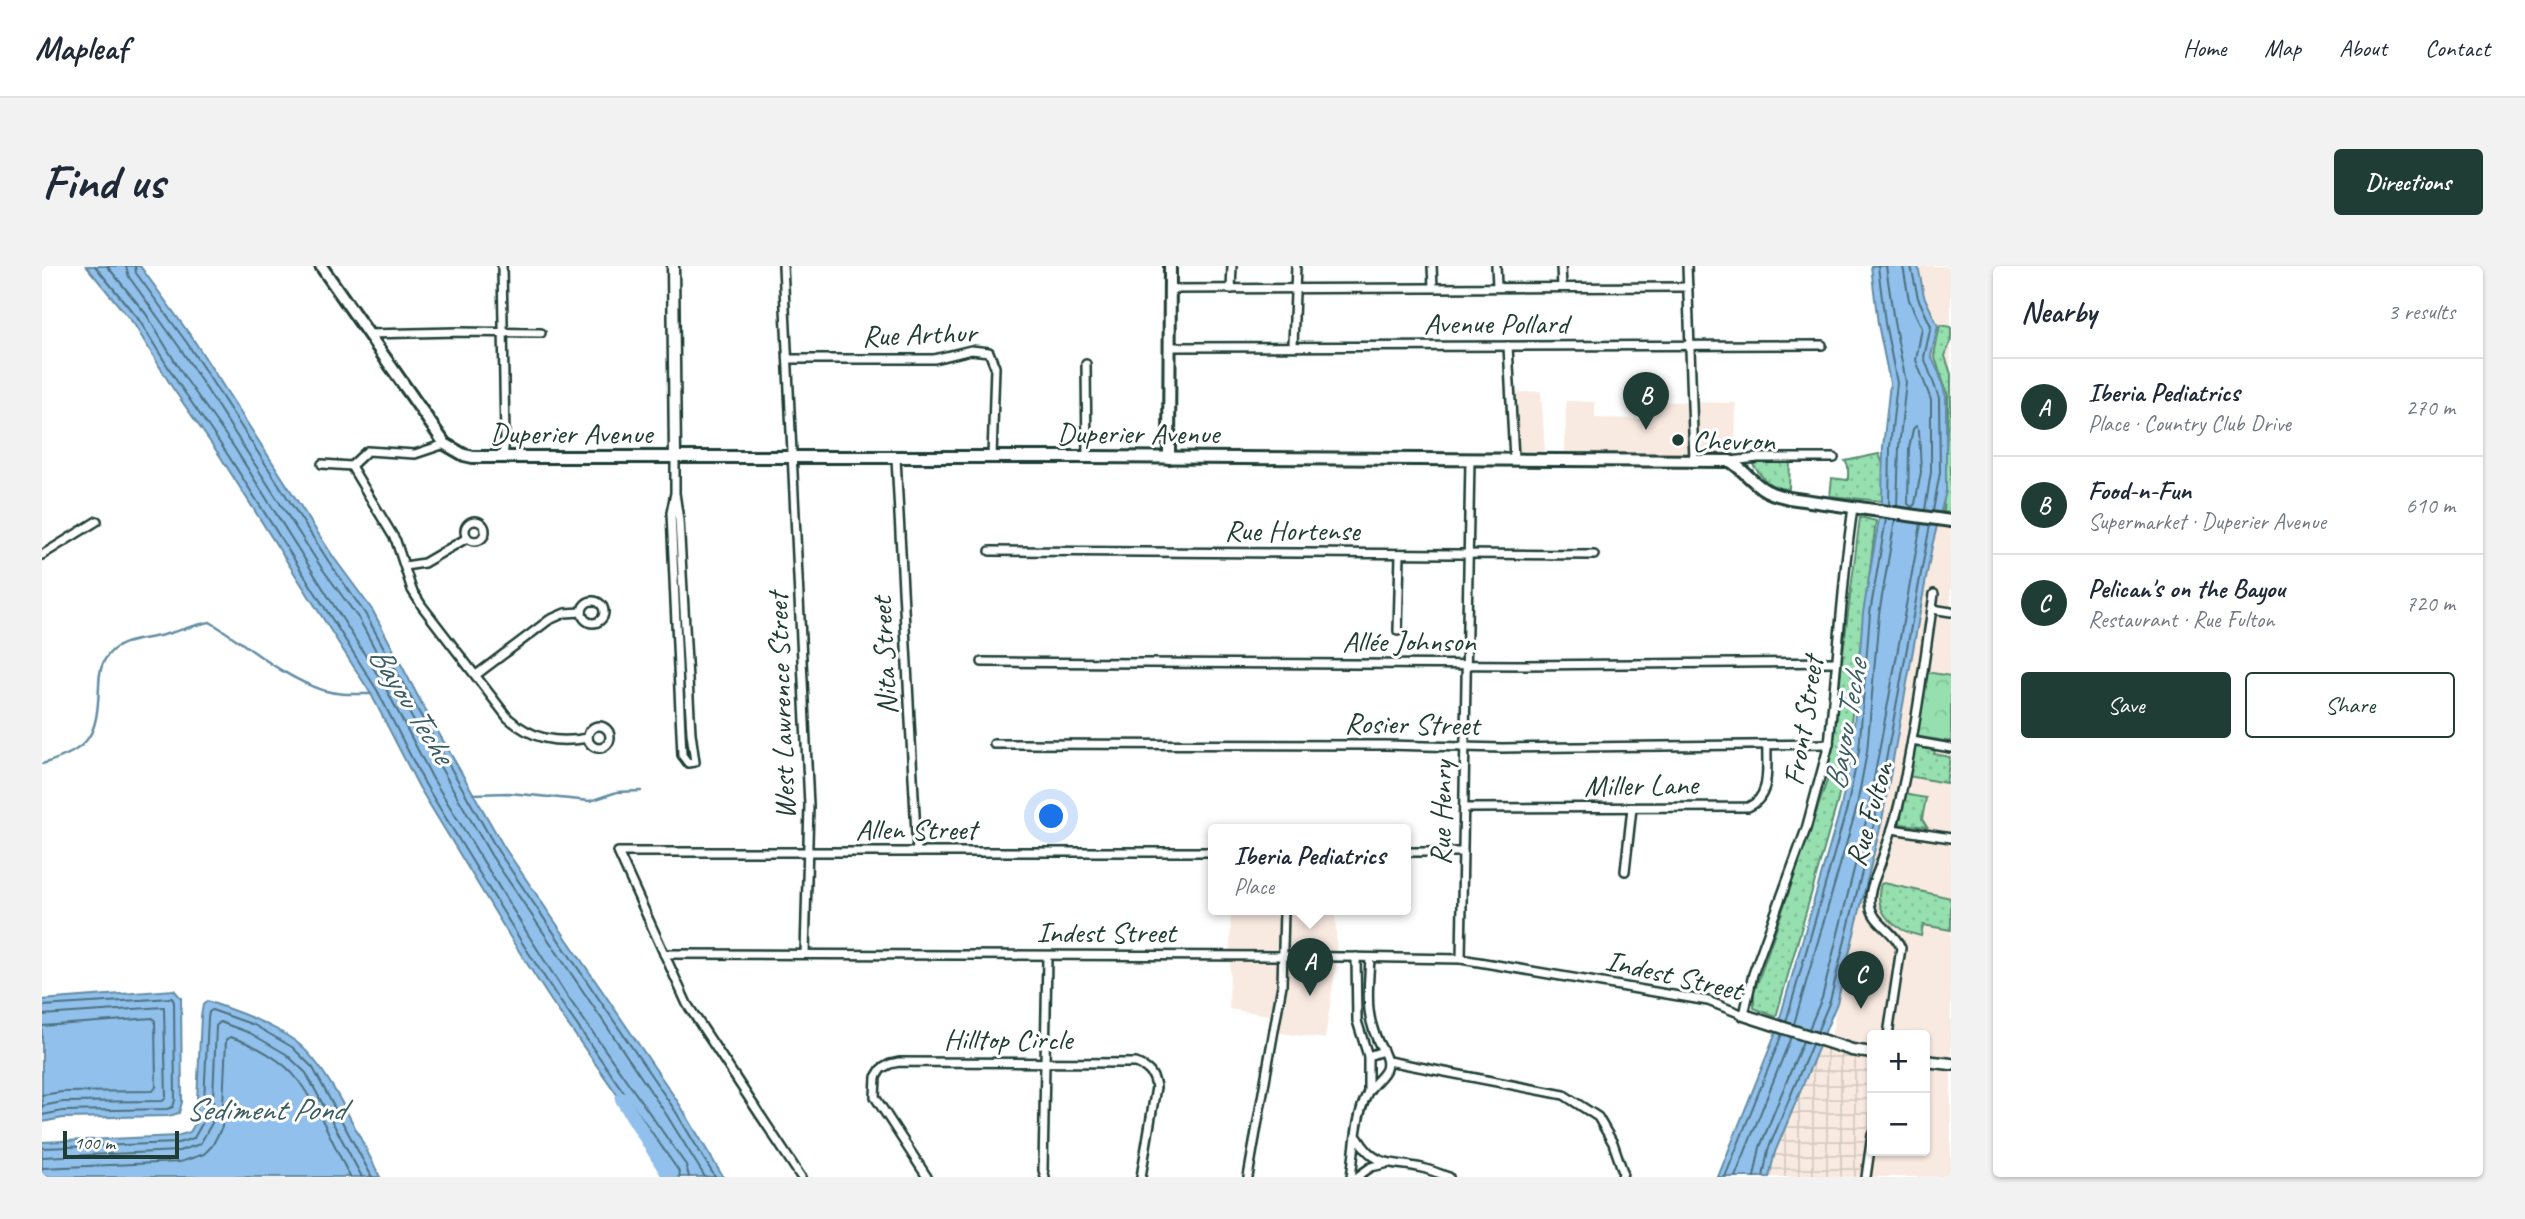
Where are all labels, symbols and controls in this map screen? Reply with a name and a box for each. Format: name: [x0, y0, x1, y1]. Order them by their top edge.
text: Mapleaf: [35, 27, 127, 69]
text: Home: [2183, 33, 2226, 63]
text: Map: [2264, 33, 2301, 63]
text: About: [2339, 33, 2387, 63]
text: Contact: [2425, 33, 2490, 63]
button: Directions: [2334, 149, 2483, 215]
text: Find us: [42, 151, 164, 213]
text: Nearby: [2021, 293, 2097, 331]
text: 3 results: [2388, 297, 2455, 326]
street label: Avenue Pollard: [1424, 304, 1572, 342]
street label: Rue Arthur: [861, 313, 980, 355]
pin: B: [1623, 372, 1669, 430]
text: Iberia Pediatrics: [2088, 376, 2240, 409]
text: A: [2038, 393, 2050, 422]
text: 270 m: [2406, 393, 2455, 422]
text: Place · Country Club Drive: [2088, 409, 2291, 438]
street label: Duperier Avenue: [490, 414, 655, 452]
street label: Duperier Avenue: [1057, 414, 1222, 452]
place label: Chevron: [1692, 421, 1776, 459]
marker: Chevron: [1670, 432, 1686, 448]
text: Food-n-Fun: [2088, 474, 2191, 507]
text: B: [2038, 491, 2050, 520]
text: 610 m: [2406, 491, 2455, 520]
text: Supermarket · Duperier Avenue: [2088, 507, 2326, 536]
street label: Rue Hortense: [1225, 511, 1362, 549]
text: Pelican's on the Bayou: [2088, 572, 2285, 605]
street label: West Lawrence Street: [758, 588, 804, 820]
text: C: [2039, 589, 2049, 618]
text: 720 m: [2406, 589, 2455, 618]
street label: Nita Street: [862, 593, 906, 716]
text: Restaurant · Rue Fulton: [2088, 605, 2274, 634]
street label: Allée Johnson: [1342, 622, 1477, 660]
water label: Bayou Teche: [360, 638, 466, 774]
street label: Front Street: [1774, 650, 1833, 788]
water label: Bayou Teche: [1814, 653, 1878, 793]
button: Save: [2021, 672, 2231, 738]
button: Share: [2245, 672, 2455, 738]
street label: Rosier Street: [1344, 704, 1483, 744]
street label: Rue Fulton: [1836, 756, 1902, 871]
street label: Rue Henry: [1421, 758, 1461, 866]
street label: Miller Lane: [1584, 765, 1700, 805]
your location: [1034, 799, 1068, 833]
street label: Allen Street: [855, 810, 981, 848]
popup: [1208, 824, 1411, 915]
text: Iberia Pediatrics: [1234, 839, 1385, 872]
text: Place: [1234, 872, 1274, 901]
street label: Indest Street: [1037, 913, 1179, 951]
pin: A: [1287, 938, 1333, 996]
street label: Indest Street: [1602, 941, 1749, 1010]
pin: C: [1838, 951, 1884, 1009]
street label: Hilltop Circle: [944, 1020, 1075, 1058]
map controls: [1867, 1030, 1930, 1156]
button: +: [1867, 1030, 1930, 1093]
water label: Sediment Pond: [186, 1089, 354, 1130]
button: −: [1867, 1093, 1930, 1156]
scale bar: [63, 1128, 178, 1160]
text: 100 m: [74, 1131, 115, 1155]

